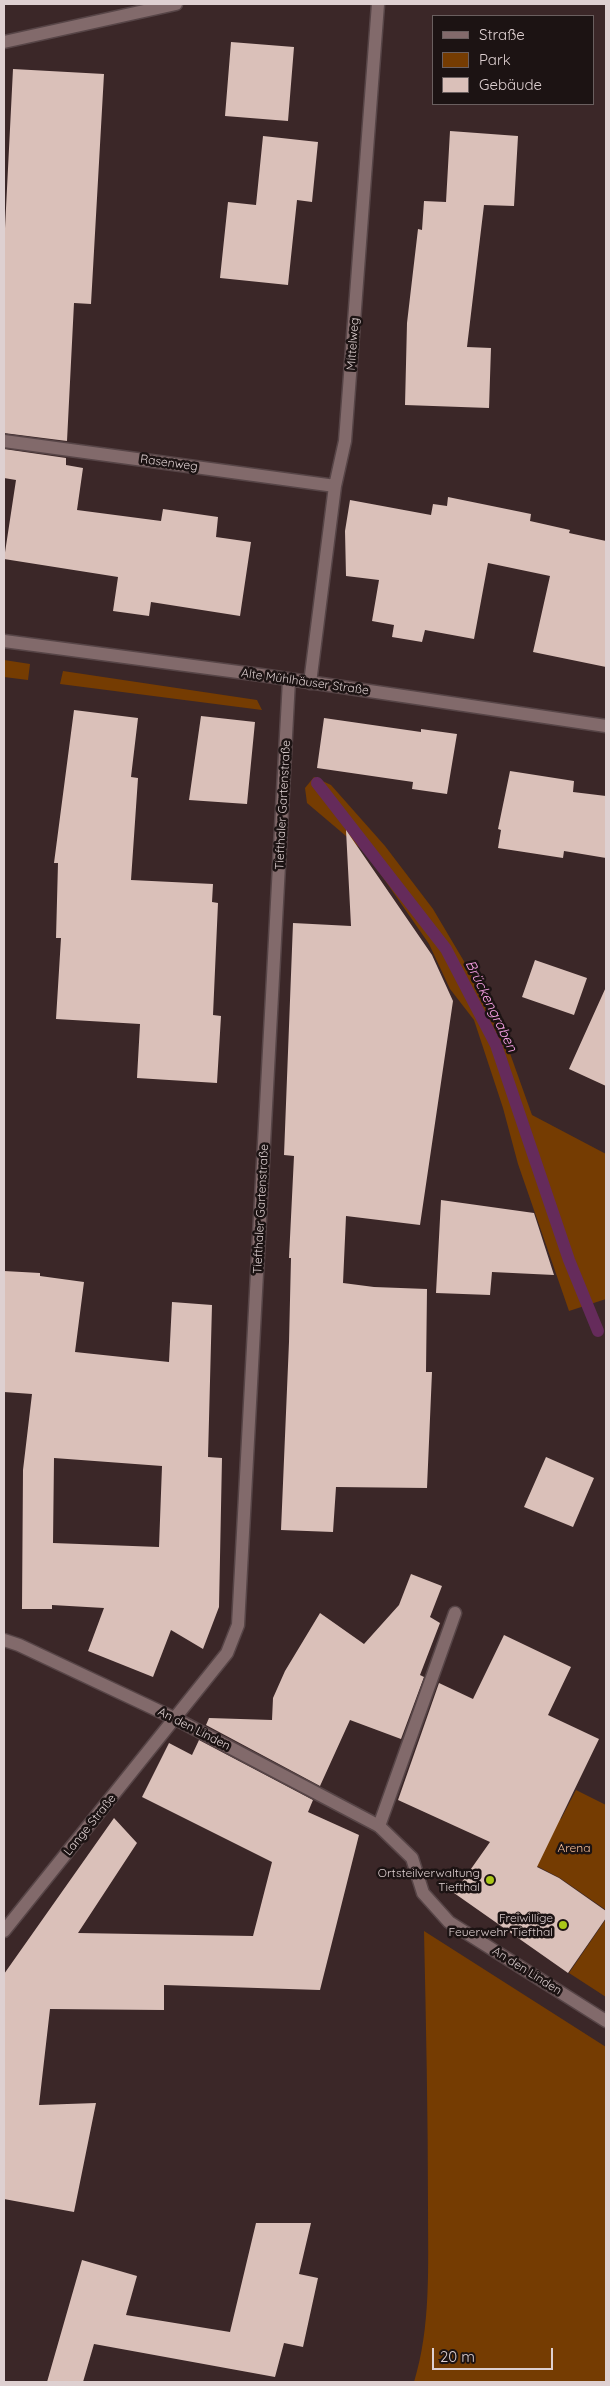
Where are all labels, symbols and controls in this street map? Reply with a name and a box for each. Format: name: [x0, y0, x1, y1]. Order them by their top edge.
legend: [432, 15, 595, 105]
text: Straße: [479, 25, 525, 44]
text: Park: [479, 50, 511, 69]
text: Gebäude: [479, 75, 542, 94]
street label: Mittelweg: [344, 317, 362, 371]
street label: Rasenweg: [139, 452, 199, 474]
street label: Alte Mühlhäuser Straße: [240, 666, 370, 698]
street label: Tiefthaler Gartenstraße: [272, 740, 294, 870]
water label: Brückengraben: [462, 957, 520, 1055]
street label: Tiefthaler Gartenstraße: [250, 1144, 272, 1274]
street label: An den Linden: [155, 1705, 233, 1753]
street label: Lange Straße: [61, 1792, 119, 1858]
park label: Arena: [557, 1841, 591, 1855]
place label: Ortsteilverwaltung Tiefthal: [378, 1866, 480, 1894]
marker: Ortsteilverwaltung Tiefthal: [484, 1874, 496, 1886]
place label: Freiwillige Feuerwehr Tiefthal: [448, 1911, 553, 1939]
marker: Freiwillige Feuerwehr Tiefthal: [557, 1919, 569, 1931]
street label: An den Linden: [490, 1944, 564, 1998]
scale bar: [435, 2338, 556, 2370]
text: 20 m: [440, 2347, 475, 2366]

